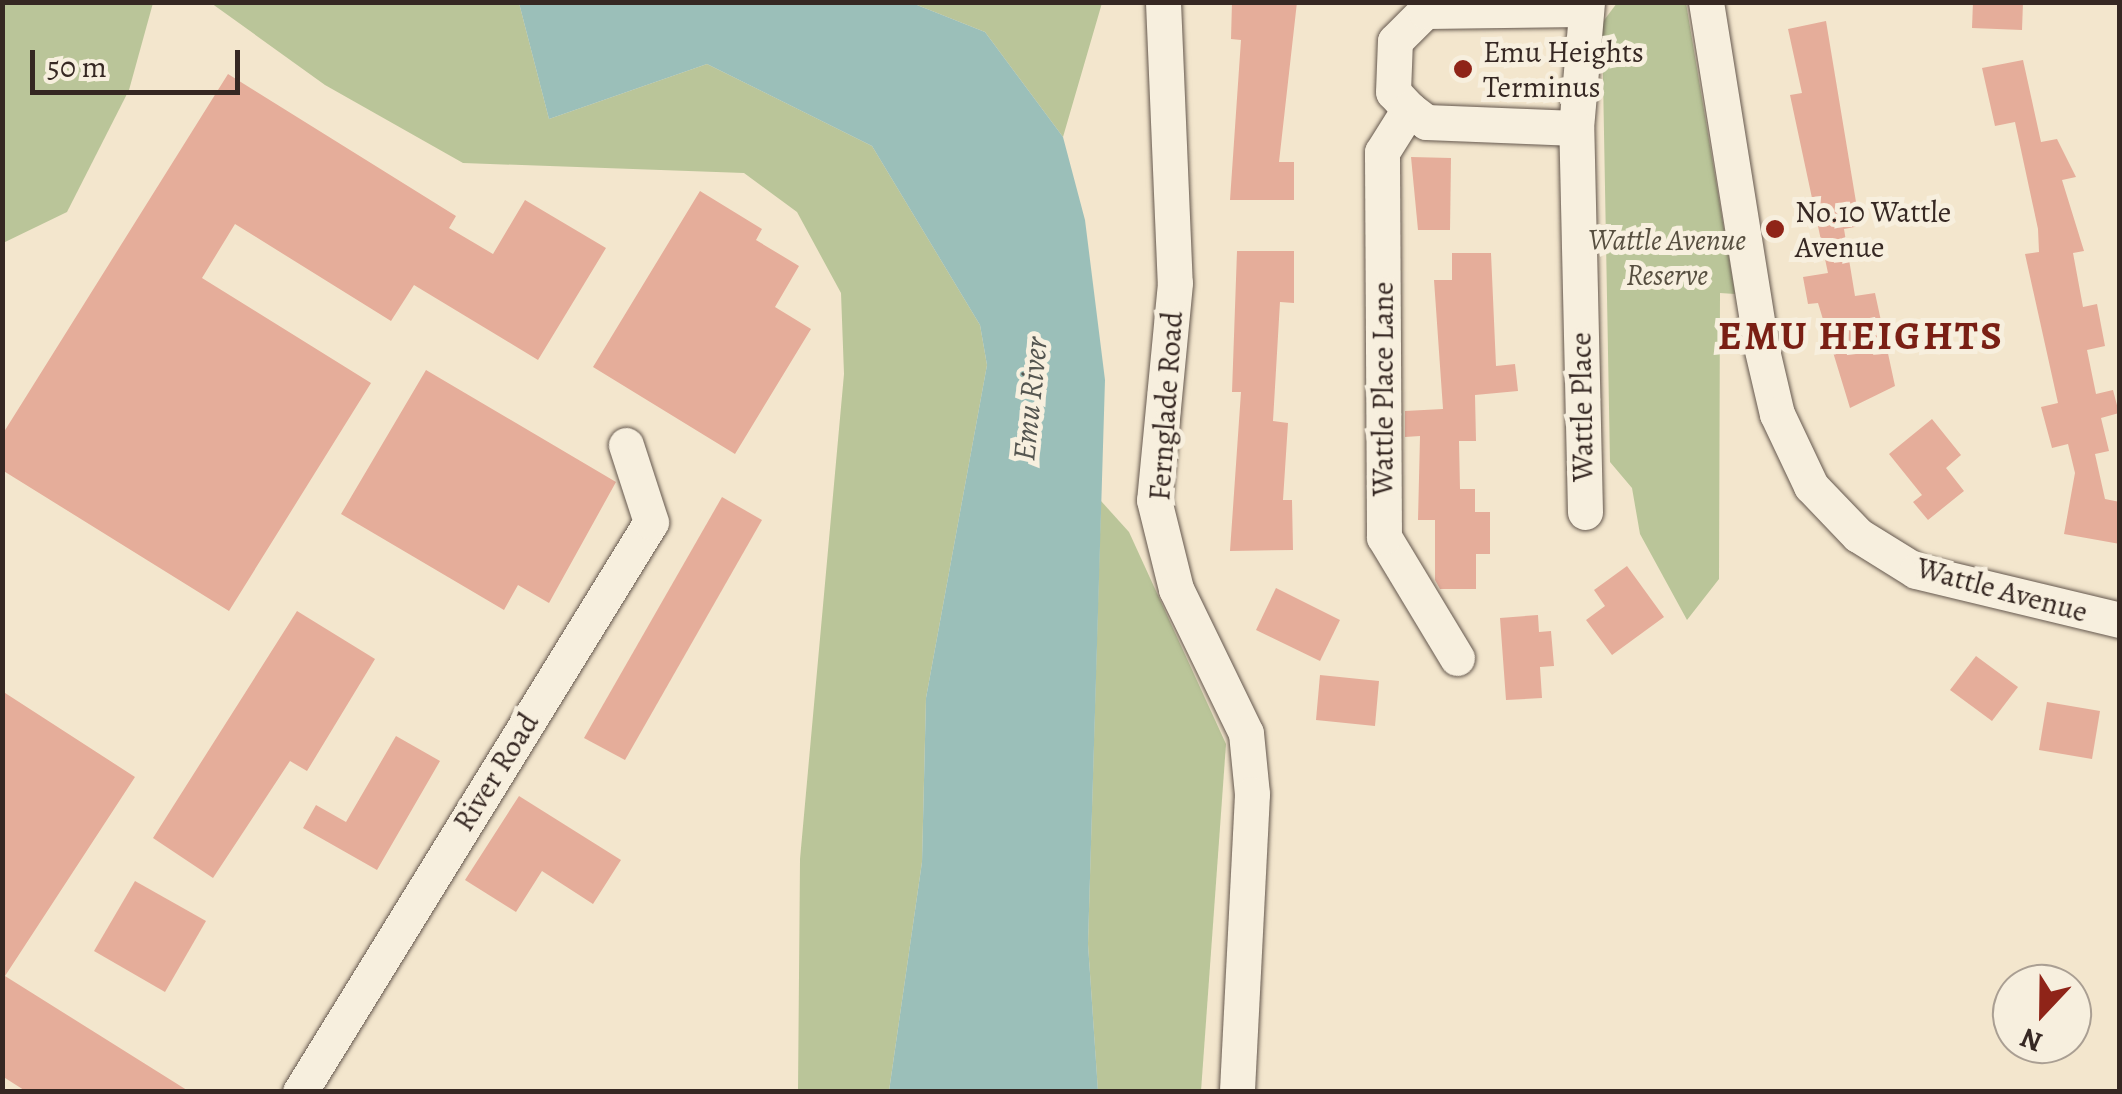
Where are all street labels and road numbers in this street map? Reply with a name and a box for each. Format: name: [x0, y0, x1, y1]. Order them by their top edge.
street label: Wattle Place Lane: [1365, 282, 1401, 496]
street label: Fernglade Road: [1141, 310, 1191, 502]
street label: Wattle Place: [1563, 332, 1601, 482]
street label: Wattle Avenue: [1913, 550, 2091, 630]
street label: River Road: [446, 706, 546, 838]

